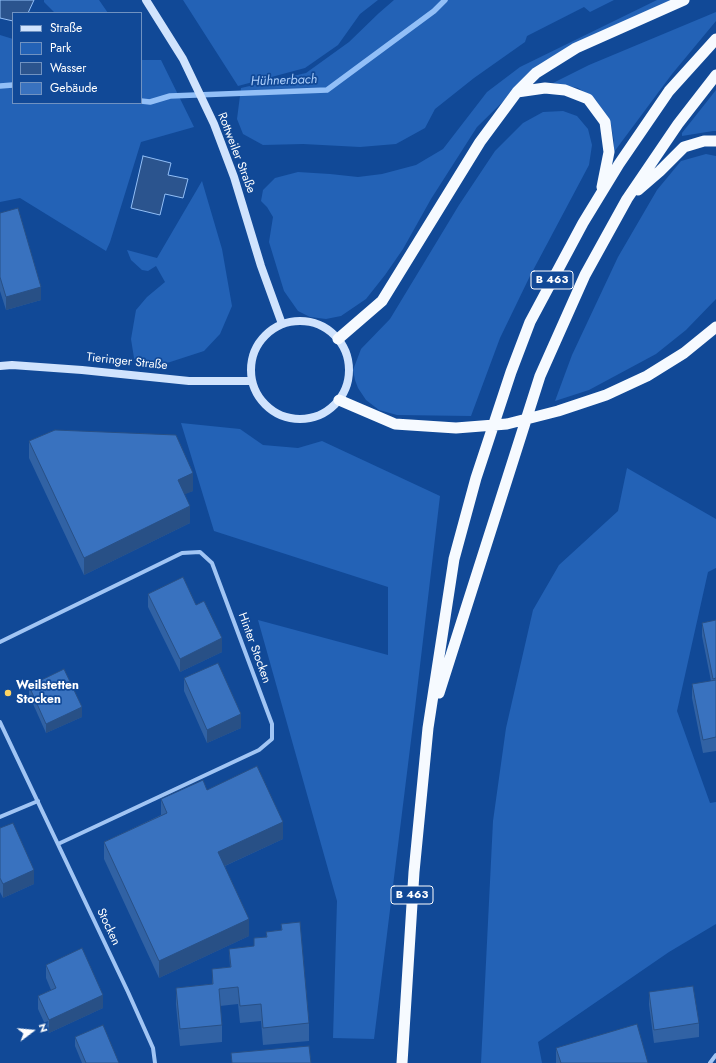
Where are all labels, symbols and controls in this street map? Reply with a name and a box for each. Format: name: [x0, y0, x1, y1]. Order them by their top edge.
legend: [12, 12, 142, 104]
text: Straße: [50, 19, 82, 37]
text: Park: [50, 39, 71, 57]
text: Wasser: [50, 59, 86, 77]
water label: Hühnerbach: [250, 72, 318, 90]
text: Gebäude: [50, 79, 97, 97]
street label: Rottweiler Straße: [214, 111, 258, 195]
road number: B 463: [531, 271, 573, 289]
street label: Tieringer Straße: [86, 351, 168, 373]
street label: Hinter Stocken: [235, 611, 273, 685]
place label: Weilstetten Stocken: [16, 679, 79, 707]
marker: Weilstetten Stocken: [3, 688, 13, 698]
road number: B 463: [391, 886, 433, 904]
street label: Stocken: [93, 906, 123, 948]
north arrow: [12, 1011, 52, 1051]
text: N: [35, 1021, 52, 1034]

